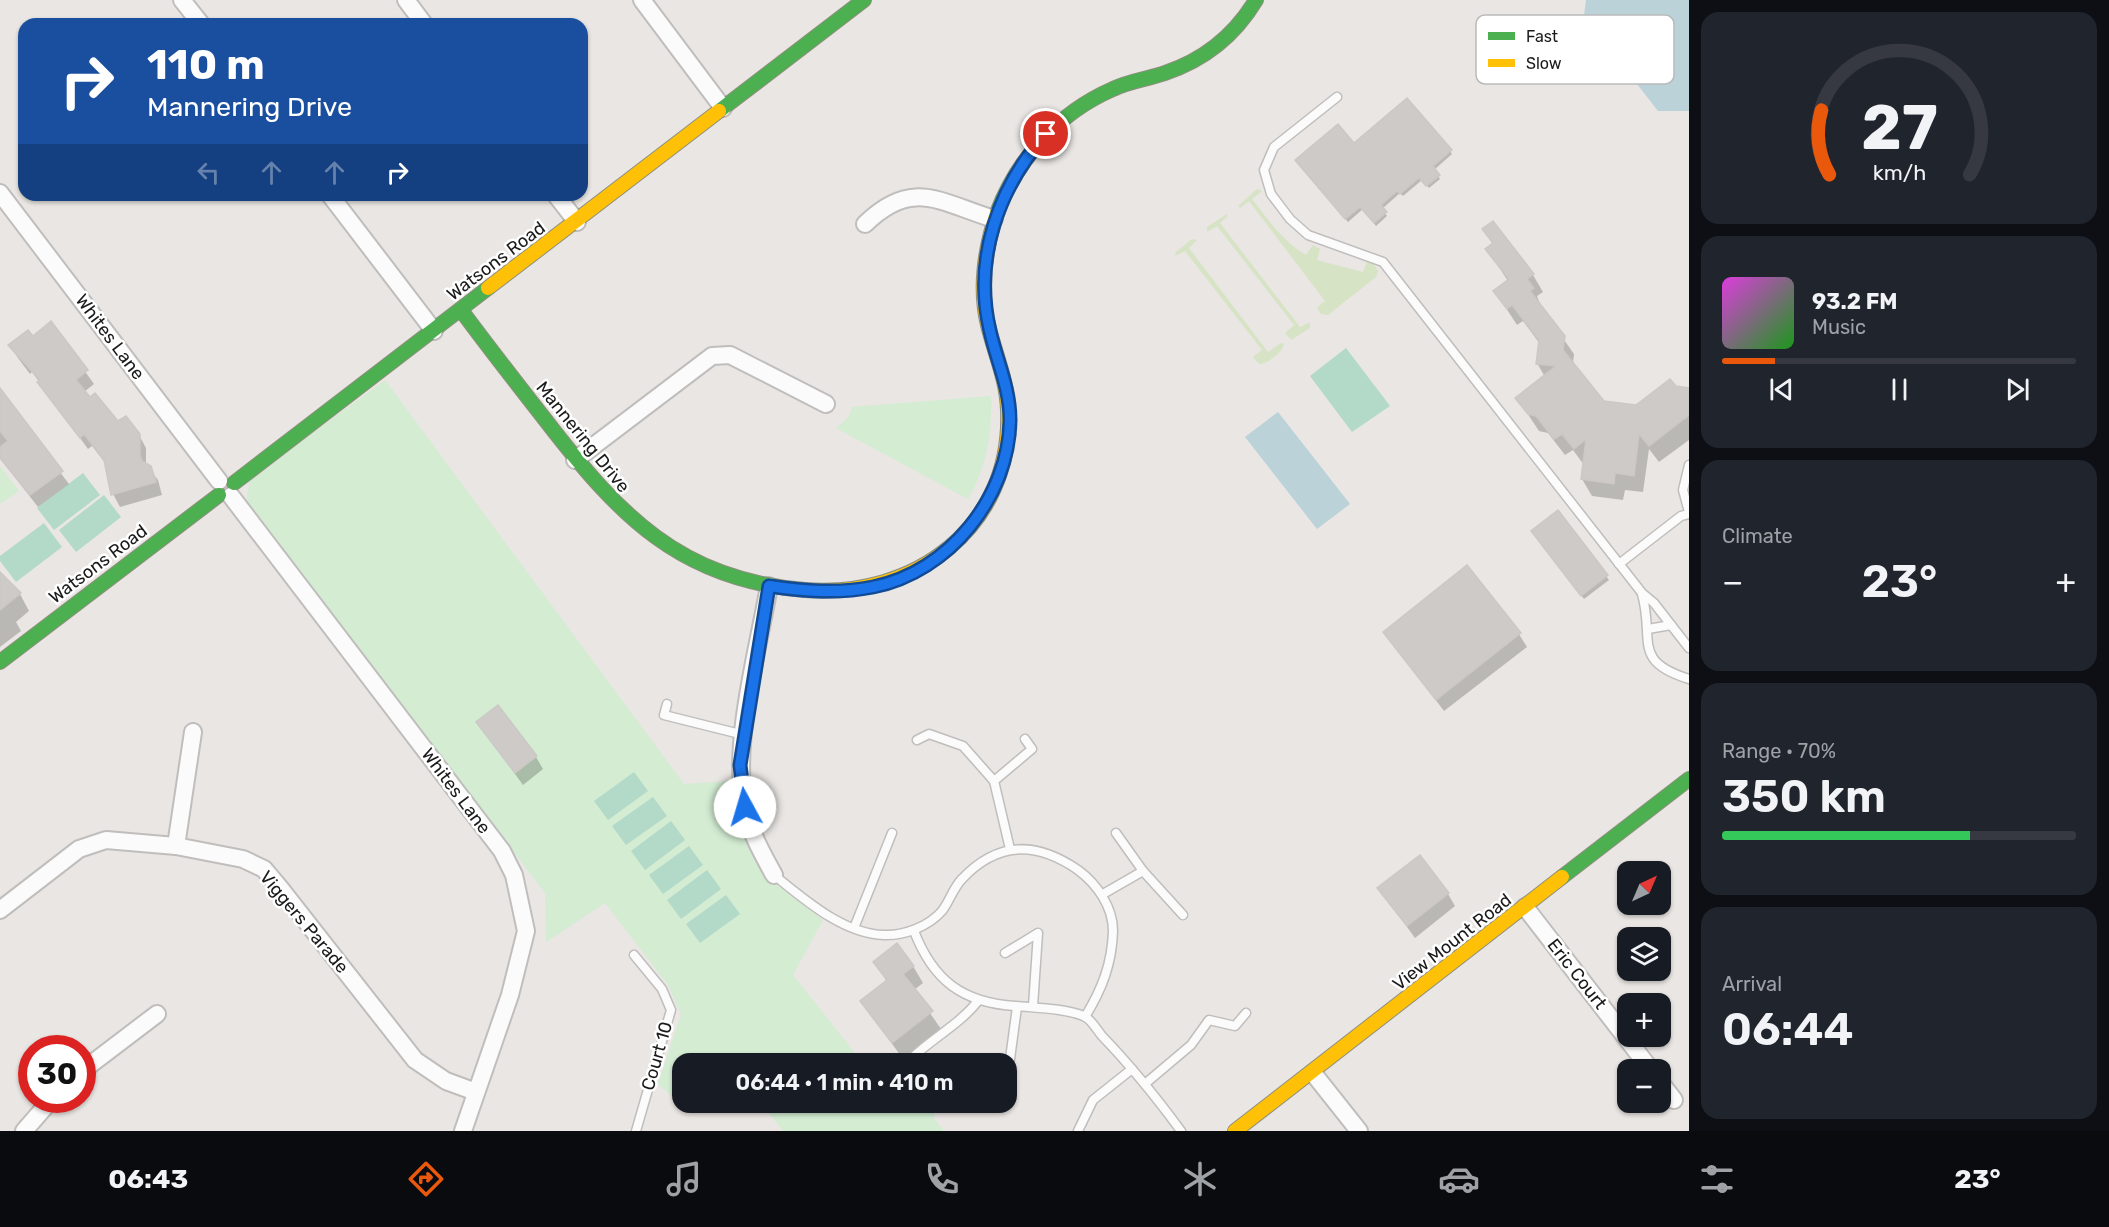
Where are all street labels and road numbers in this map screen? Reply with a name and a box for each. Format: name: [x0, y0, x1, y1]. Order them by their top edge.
street label: Watsons Road: [442, 217, 550, 305]
street label: Whites Lane: [71, 290, 149, 384]
street label: Mannering Drive: [531, 377, 635, 497]
street label: Watsons Road: [44, 520, 152, 608]
street label: Whites Lane: [417, 744, 495, 838]
street label: Viggers Parade: [255, 866, 353, 978]
street label: View Mount Road: [1388, 889, 1516, 995]
street label: Eric Court: [1543, 934, 1611, 1014]
street label: Court 10: [637, 1019, 677, 1093]

